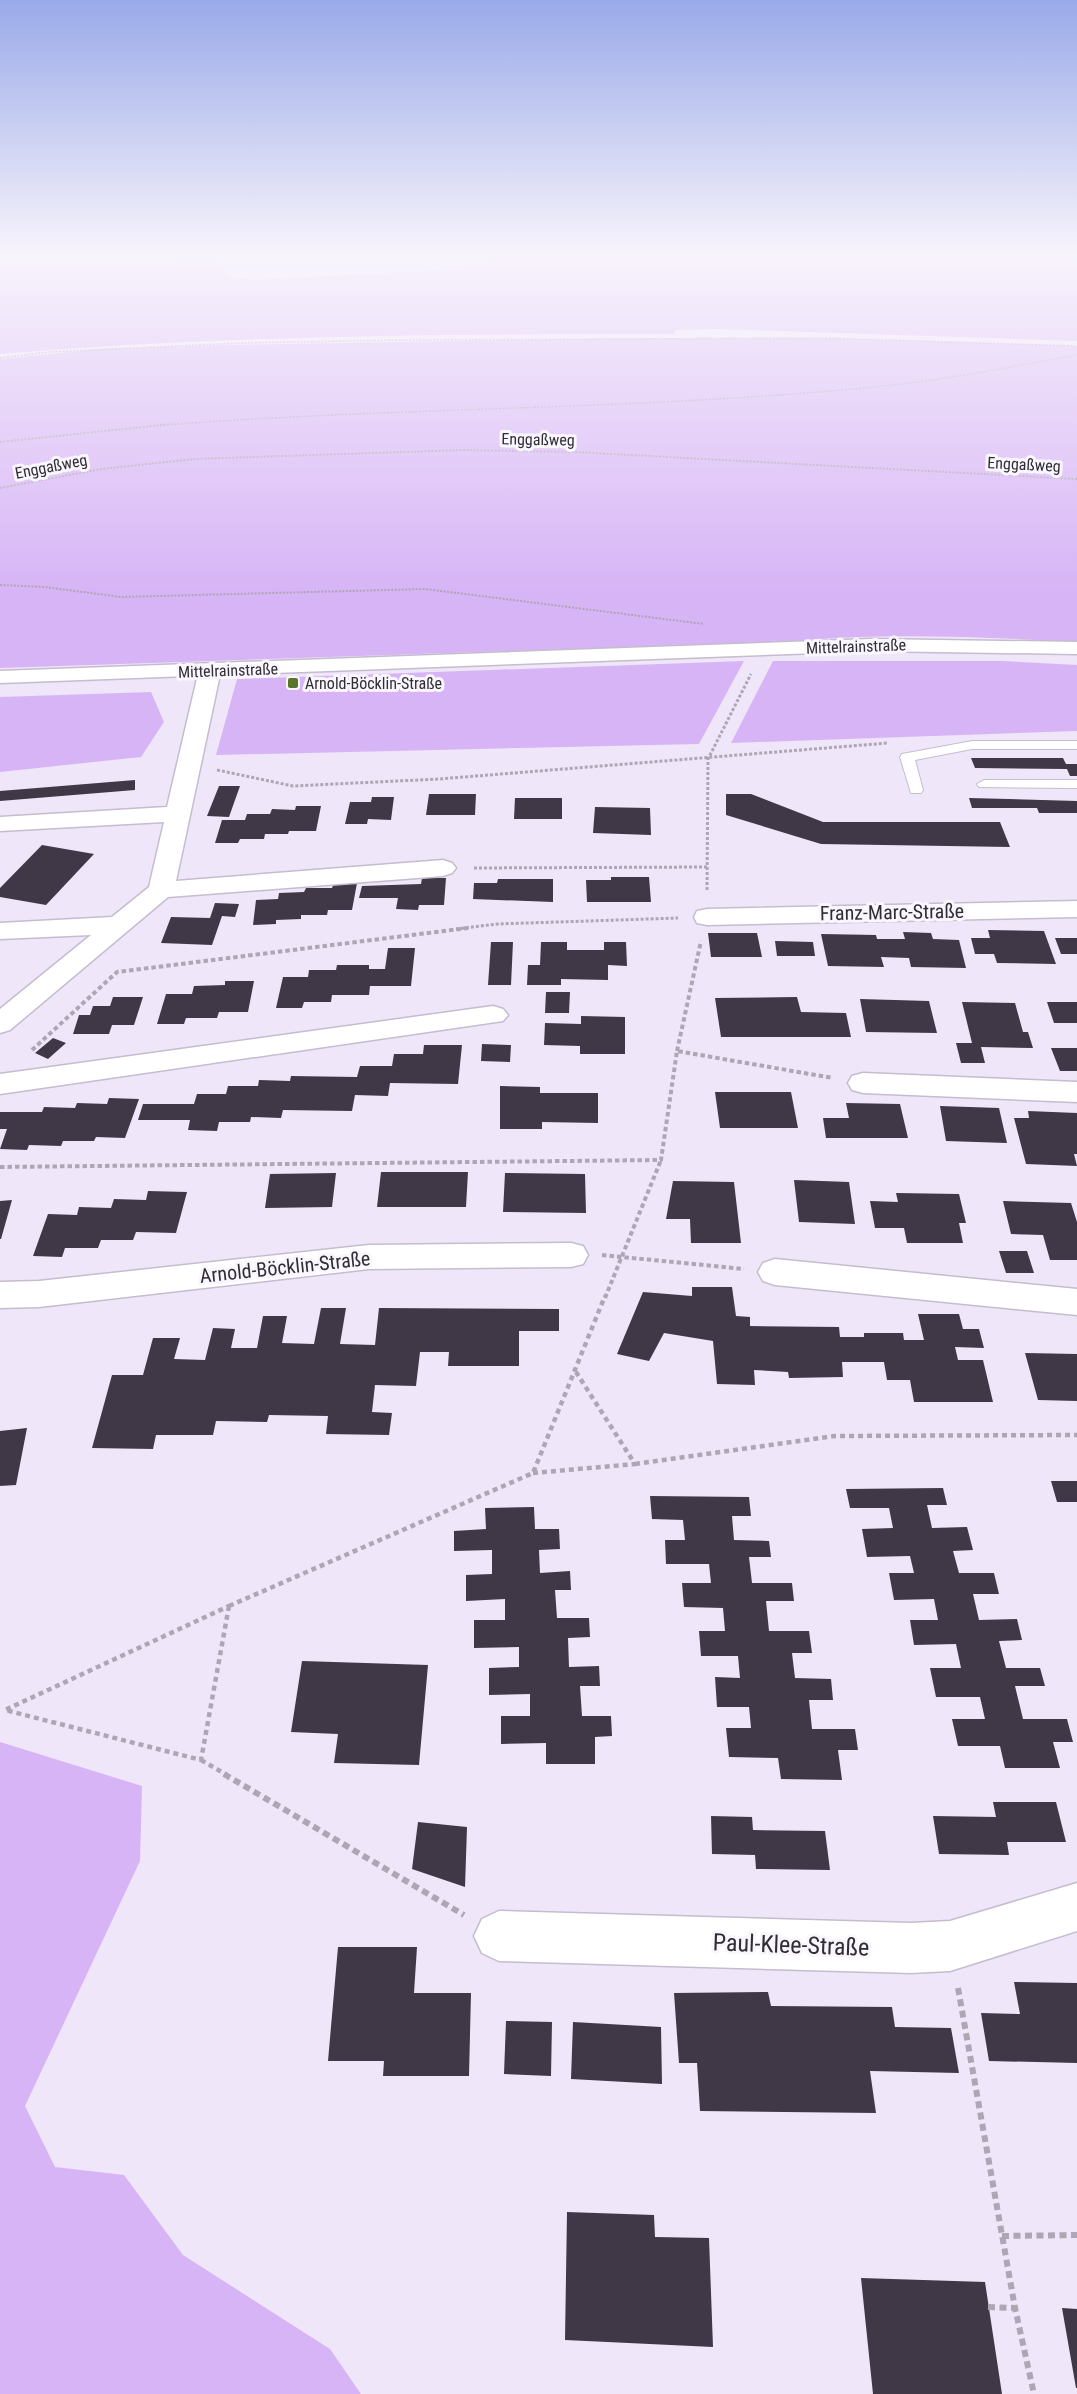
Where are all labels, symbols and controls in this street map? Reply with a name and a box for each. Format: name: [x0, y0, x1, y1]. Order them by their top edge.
street label: Enggaßweg: [501, 429, 575, 450]
street label: Enggaßweg: [13, 450, 89, 483]
street label: Enggaßweg: [987, 453, 1061, 476]
street label: Mittelrainstraße: [806, 635, 906, 658]
street label: Mittelrainstraße: [178, 659, 278, 682]
place label: Arnold-Böcklin-Straße: [305, 674, 442, 693]
marker: Arnold-Böcklin-Straße: [286, 676, 300, 690]
street label: Franz-Marc-Straße: [820, 899, 964, 925]
street label: Arnold-Böcklin-Straße: [199, 1246, 371, 1288]
street label: Paul-Klee-Straße: [712, 1928, 870, 1962]

